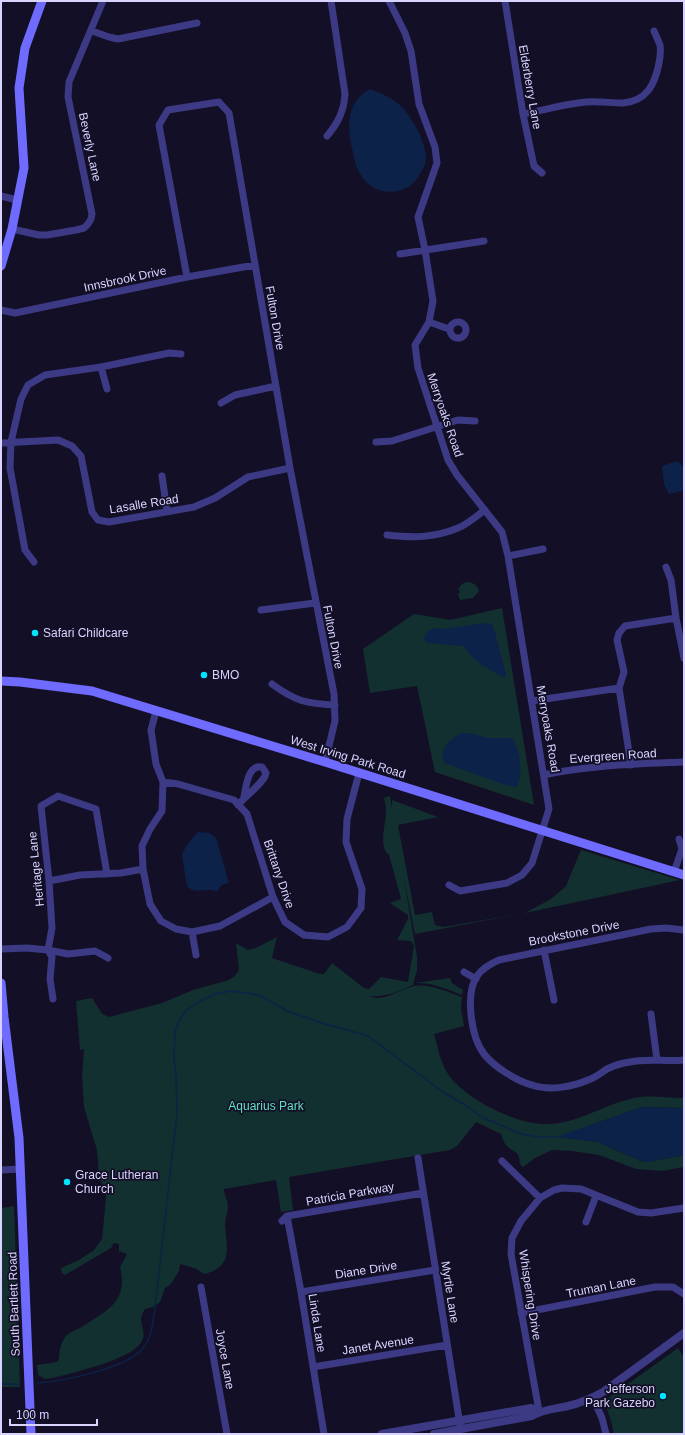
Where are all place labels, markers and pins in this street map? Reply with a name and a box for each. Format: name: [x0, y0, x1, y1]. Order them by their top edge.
place label: Safari Childcare: [43, 626, 129, 640]
marker: Safari Childcare: [30, 628, 40, 638]
place label: BMO: [212, 668, 239, 682]
marker: BMO: [199, 670, 209, 680]
place label: Grace Lutheran Church: [75, 1168, 158, 1196]
marker: Grace Lutheran Church: [62, 1177, 72, 1187]
place label: Jefferson Park Gazebo: [585, 1382, 655, 1410]
marker: Jefferson Park Gazebo: [658, 1391, 668, 1401]

